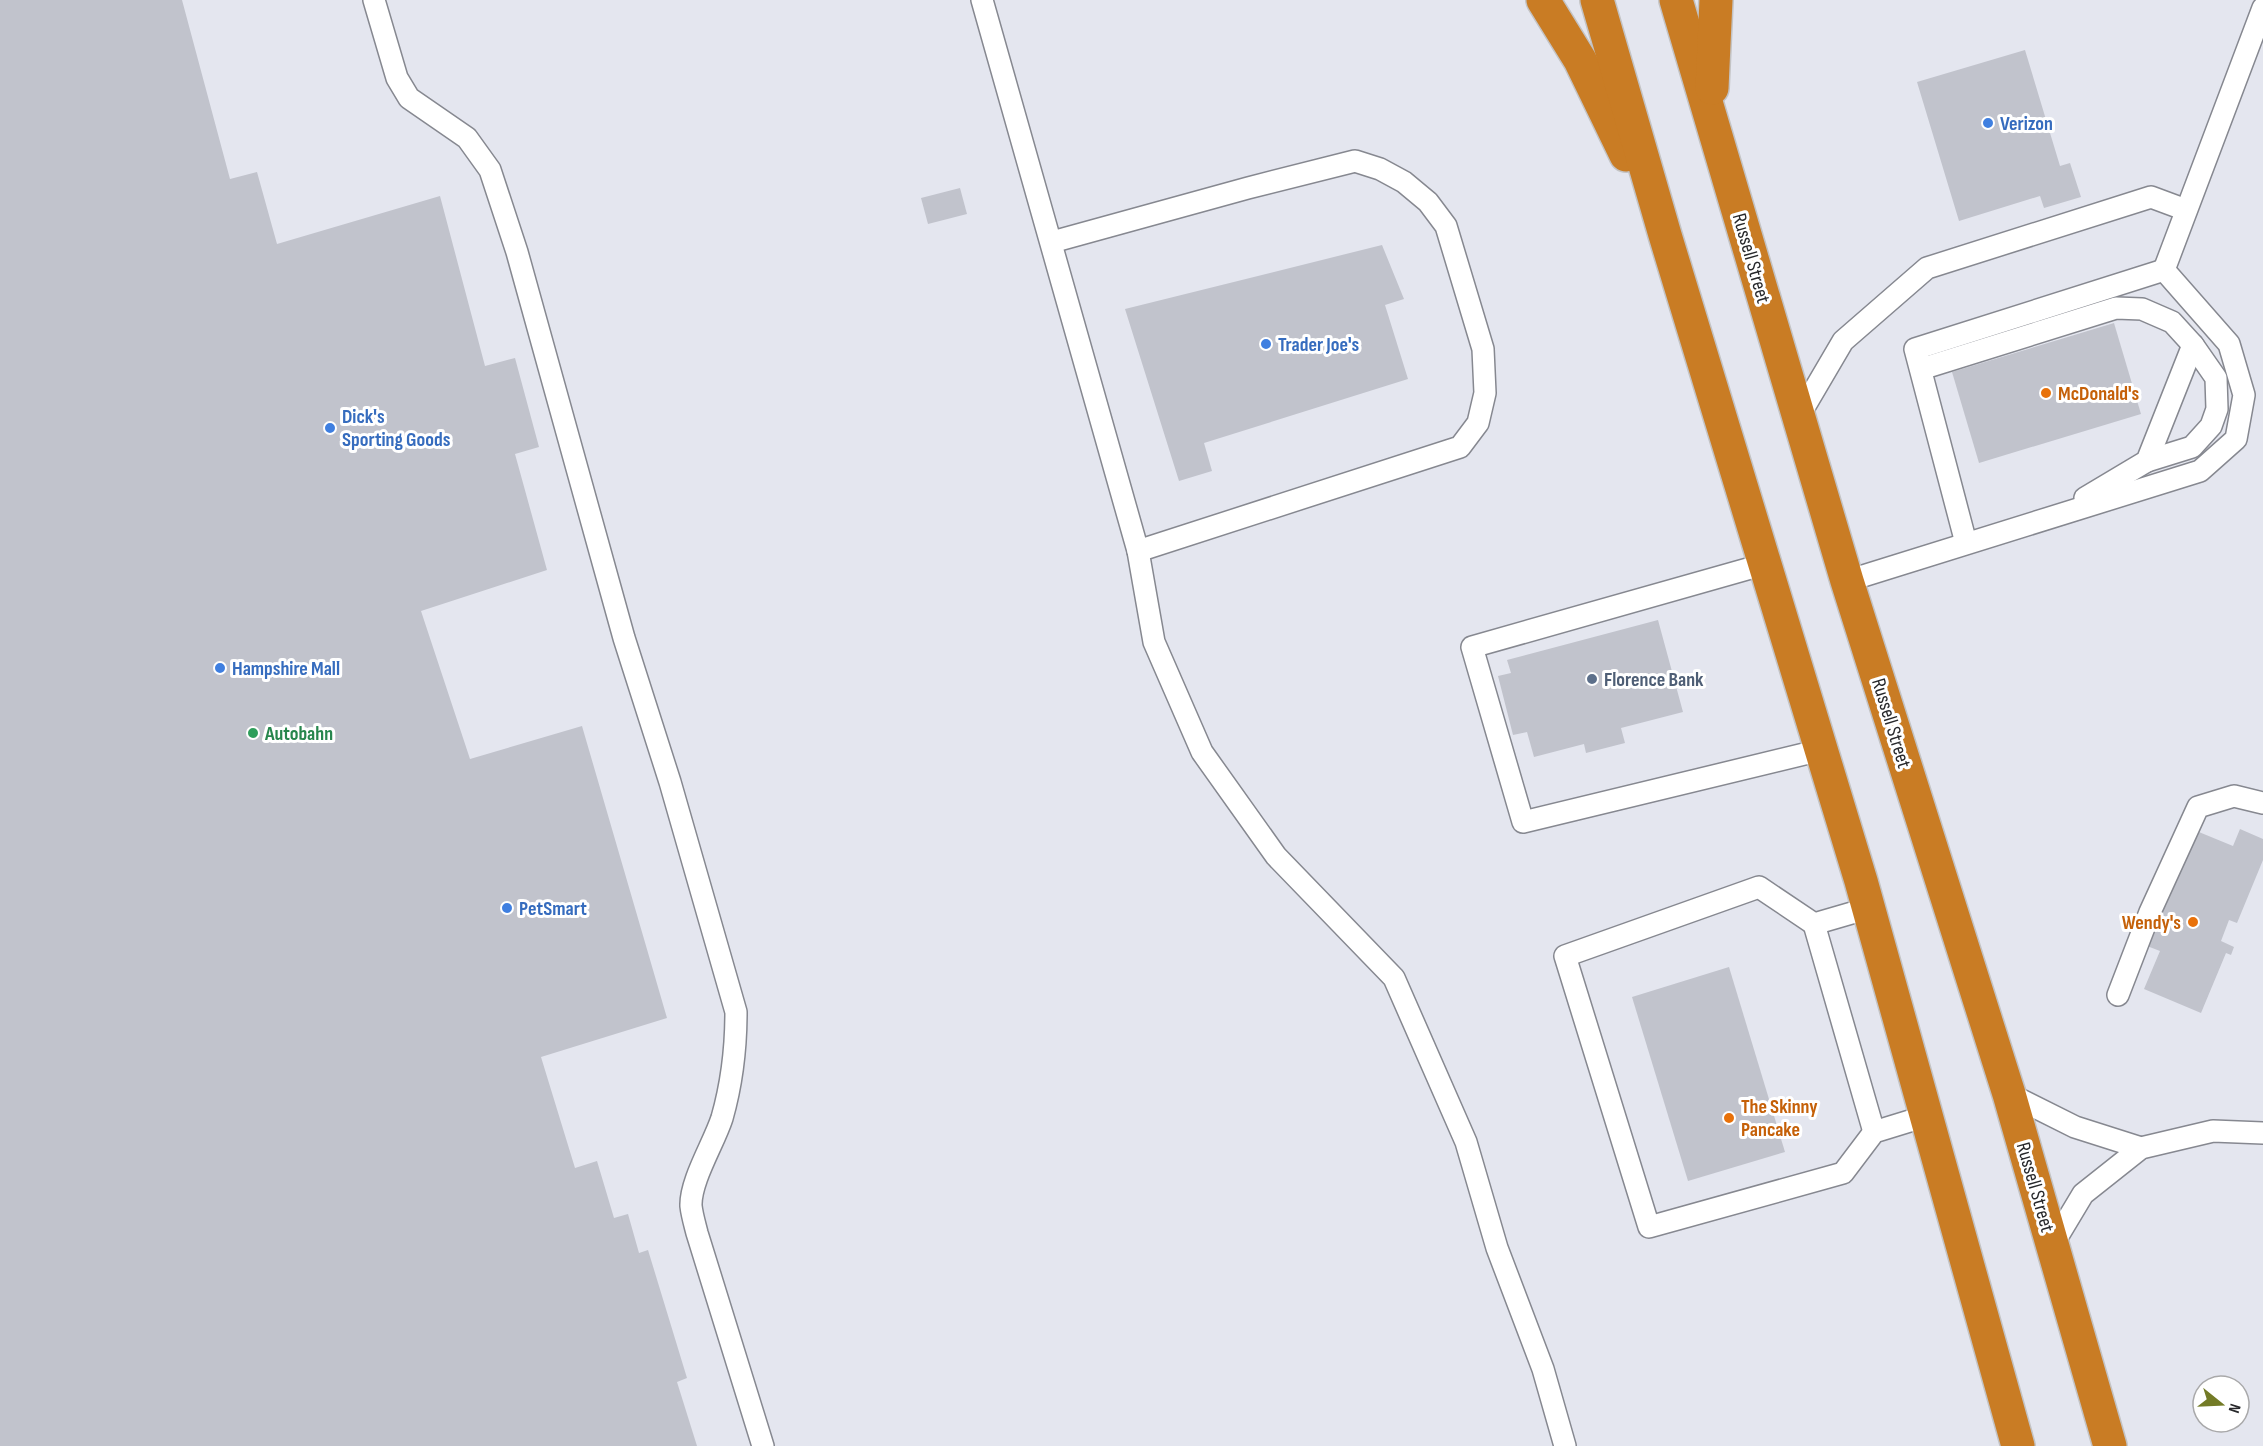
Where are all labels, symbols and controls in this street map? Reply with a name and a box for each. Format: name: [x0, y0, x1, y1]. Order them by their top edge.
place label: Verizon: [2000, 112, 2053, 136]
marker: Verizon: [1981, 116, 1995, 130]
street label: Russell Street: [1727, 210, 1775, 306]
place label: Trader Joe's: [1278, 333, 1360, 357]
marker: Trader Joe's: [1259, 337, 1273, 351]
place label: McDonald's: [2058, 382, 2140, 406]
marker: McDonald's: [2039, 386, 2053, 400]
place label: Dick's Sporting Goods: [342, 405, 451, 452]
marker: Dick's Sporting Goods: [323, 421, 337, 435]
place label: Hampshire Mall: [232, 657, 340, 681]
marker: Hampshire Mall: [213, 661, 227, 675]
place label: Florence Bank: [1604, 668, 1704, 692]
marker: Florence Bank: [1585, 672, 1599, 686]
street label: Russell Street: [1866, 676, 1916, 771]
place label: Autobahn: [264, 722, 333, 746]
marker: Autobahn: [246, 726, 260, 740]
place label: PetSmart: [519, 897, 587, 921]
marker: PetSmart: [500, 901, 514, 915]
place label: Wendy's: [2122, 911, 2181, 935]
marker: Wendy's: [2186, 915, 2200, 929]
place label: The Skinny Pancake: [1741, 1095, 1818, 1142]
marker: The Skinny Pancake: [1722, 1111, 1736, 1125]
street label: Russell Street: [2011, 1139, 2059, 1235]
north arrow: [2191, 1374, 2251, 1434]
text: N: [2223, 1401, 2244, 1415]

